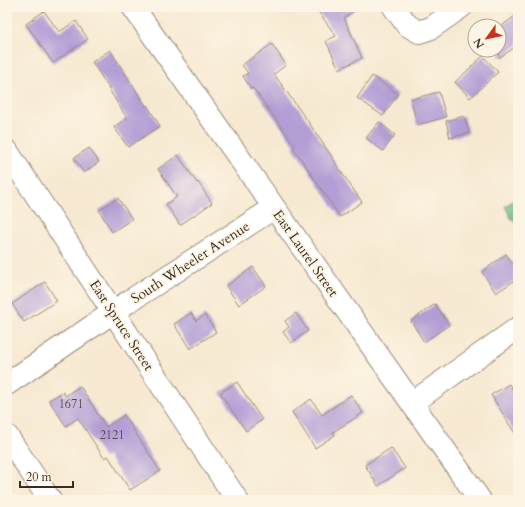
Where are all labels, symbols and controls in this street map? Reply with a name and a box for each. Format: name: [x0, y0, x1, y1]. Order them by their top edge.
north arrow: [467, 18, 507, 58]
text: N: [470, 35, 488, 51]
street label: East Laurel Street: [268, 206, 343, 301]
street label: South Wheeler Avenue: [127, 217, 253, 308]
street label: East Spruce Street: [85, 276, 158, 375]
house number: 1671: [59, 396, 83, 412]
house number: 2121: [100, 427, 124, 443]
scale bar: [20, 463, 73, 489]
text: 20 m: [26, 469, 53, 485]

